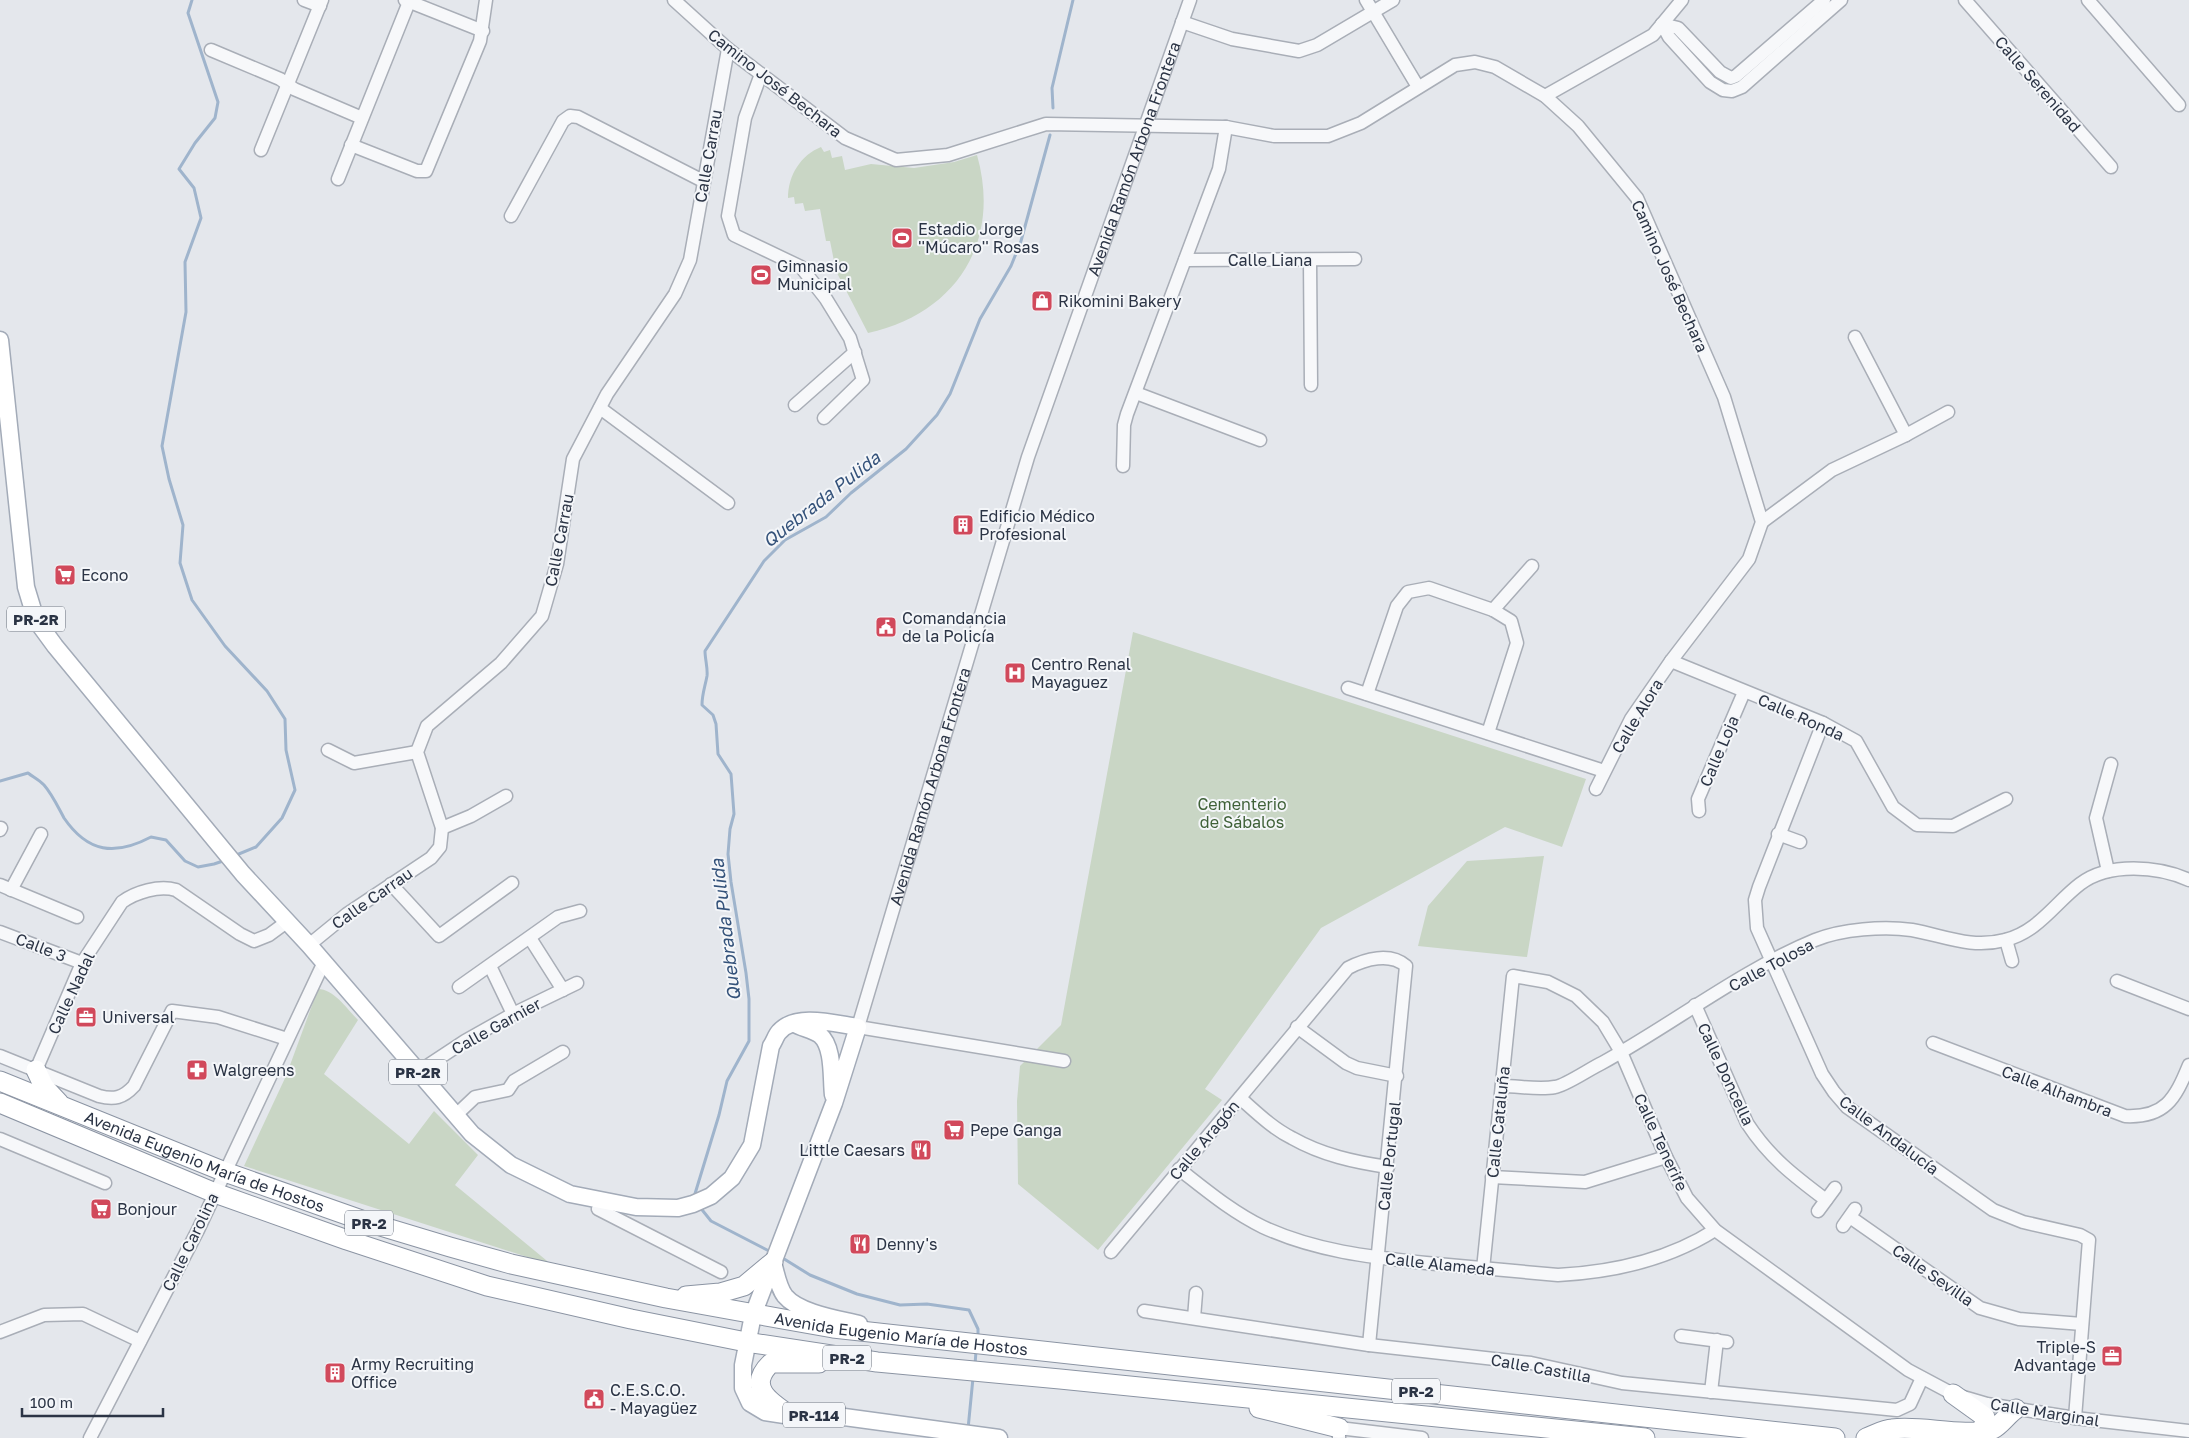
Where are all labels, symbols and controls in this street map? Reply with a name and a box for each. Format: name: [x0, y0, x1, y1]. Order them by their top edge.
street label: Camino José Bechara: [704, 24, 846, 142]
street label: Calle Serenidad: [1991, 32, 2085, 136]
street label: Avenida Ramón Arbona Frontera: [1083, 39, 1184, 279]
street label: Calle Carrau: [690, 108, 726, 204]
street label: Camino José Bechara: [1627, 197, 1713, 355]
place label: Estadio Jorge ''Múcaro'' Rosas: [918, 219, 1039, 257]
sports icon: Estadio Jorge ''Múcaro'' Rosas: [890, 226, 914, 250]
street label: Calle Liana: [1228, 250, 1312, 270]
place label: Gimnasio Municipal: [777, 256, 852, 294]
sports icon: Gimnasio Municipal: [749, 263, 773, 287]
shop icon: Rikomini Bakery: [1030, 289, 1054, 313]
place label: Rikomini Bakery: [1058, 291, 1182, 311]
water label: Quebrada Pulida: [758, 446, 885, 552]
street label: Calle Carrau: [540, 492, 578, 588]
place label: Edificio Médico Profesional: [979, 506, 1095, 544]
building icon: Edificio Médico Profesional: [951, 513, 975, 537]
supermarket icon: Econo: [53, 563, 77, 587]
place label: Econo: [81, 565, 128, 585]
road number: PR-2R: [7, 606, 65, 632]
place label: Comandancia de la Policía: [902, 608, 1006, 646]
public building icon: Comandancia de la Policía: [874, 615, 898, 639]
place label: Centro Renal Mayaguez: [1031, 654, 1131, 692]
hospital icon: Centro Renal Mayaguez: [1003, 661, 1027, 685]
street label: Avenida Ramón Arbona Frontera: [885, 665, 975, 908]
street label: Calle Alora: [1607, 675, 1667, 757]
street label: Calle Ronda: [1755, 689, 1847, 745]
street label: Calle Loja: [1695, 712, 1743, 790]
park label: Cementerio de Sábalos: [1197, 794, 1287, 832]
water label: Quebrada Pulida: [705, 857, 745, 1002]
street label: Calle Carrau: [328, 863, 416, 933]
street label: Calle 3: [13, 928, 69, 966]
street label: Calle Tolosa: [1725, 934, 1817, 996]
street label: Calle Nadal: [43, 949, 99, 1037]
street label: Calle Garnier: [448, 993, 544, 1059]
office icon: Universal: [74, 1005, 98, 1029]
place label: Universal: [102, 1007, 175, 1027]
street label: Calle Doncella: [1693, 1019, 1759, 1129]
pharmacy icon: Walgreens: [185, 1058, 209, 1082]
place label: Walgreens: [213, 1060, 295, 1080]
road number: PR-2R: [389, 1060, 447, 1084]
street label: Calle Alhambra: [1999, 1061, 2115, 1121]
street label: Calle Cataluña: [1482, 1065, 1514, 1179]
street label: Calle Tenerife: [1630, 1090, 1692, 1194]
street label: Calle Andalucía: [1835, 1091, 1943, 1179]
street label: Calle Aragón: [1165, 1096, 1243, 1184]
street label: Calle Portugal: [1373, 1100, 1405, 1212]
street label: Avenida Eugenio María de Hostos: [82, 1106, 327, 1216]
supermarket icon: Pepe Ganga: [942, 1118, 966, 1142]
place label: Pepe Ganga: [970, 1120, 1062, 1140]
restaurant icon: Little Caesars: [909, 1138, 933, 1162]
place label: Little Caesars: [799, 1140, 905, 1160]
street label: Calle Carolina: [158, 1189, 222, 1295]
supermarket icon: Bonjour: [89, 1197, 113, 1221]
place label: Bonjour: [117, 1199, 177, 1219]
road number: PR-2: [345, 1210, 393, 1236]
restaurant icon: Denny's: [848, 1232, 872, 1256]
place label: Denny's: [876, 1234, 937, 1254]
street label: Calle Sevilla: [1888, 1240, 1978, 1310]
street label: Calle Alameda: [1384, 1248, 1496, 1280]
street label: Avenida Eugenio María de Hostos: [773, 1308, 1029, 1359]
place label: Triple-S Advantage: [2014, 1337, 2096, 1375]
office icon: Triple-S Advantage: [2100, 1344, 2124, 1368]
road number: PR-2: [823, 1346, 871, 1370]
street label: Calle Castilla: [1489, 1349, 1593, 1387]
place label: Army Recruiting Office: [351, 1354, 474, 1392]
building icon: Army Recruiting Office: [323, 1361, 347, 1385]
road number: PR-2: [1392, 1378, 1440, 1404]
place label: C.E.S.C.O. - Mayagüez: [610, 1380, 697, 1418]
scale bar: [22, 1386, 164, 1418]
public building icon: C.E.S.C.O. - Mayagüez: [582, 1387, 606, 1411]
text: 100 m: [30, 1393, 73, 1411]
street label: Calle Marginal: [1989, 1393, 2101, 1431]
road number: PR-114: [783, 1402, 845, 1428]

